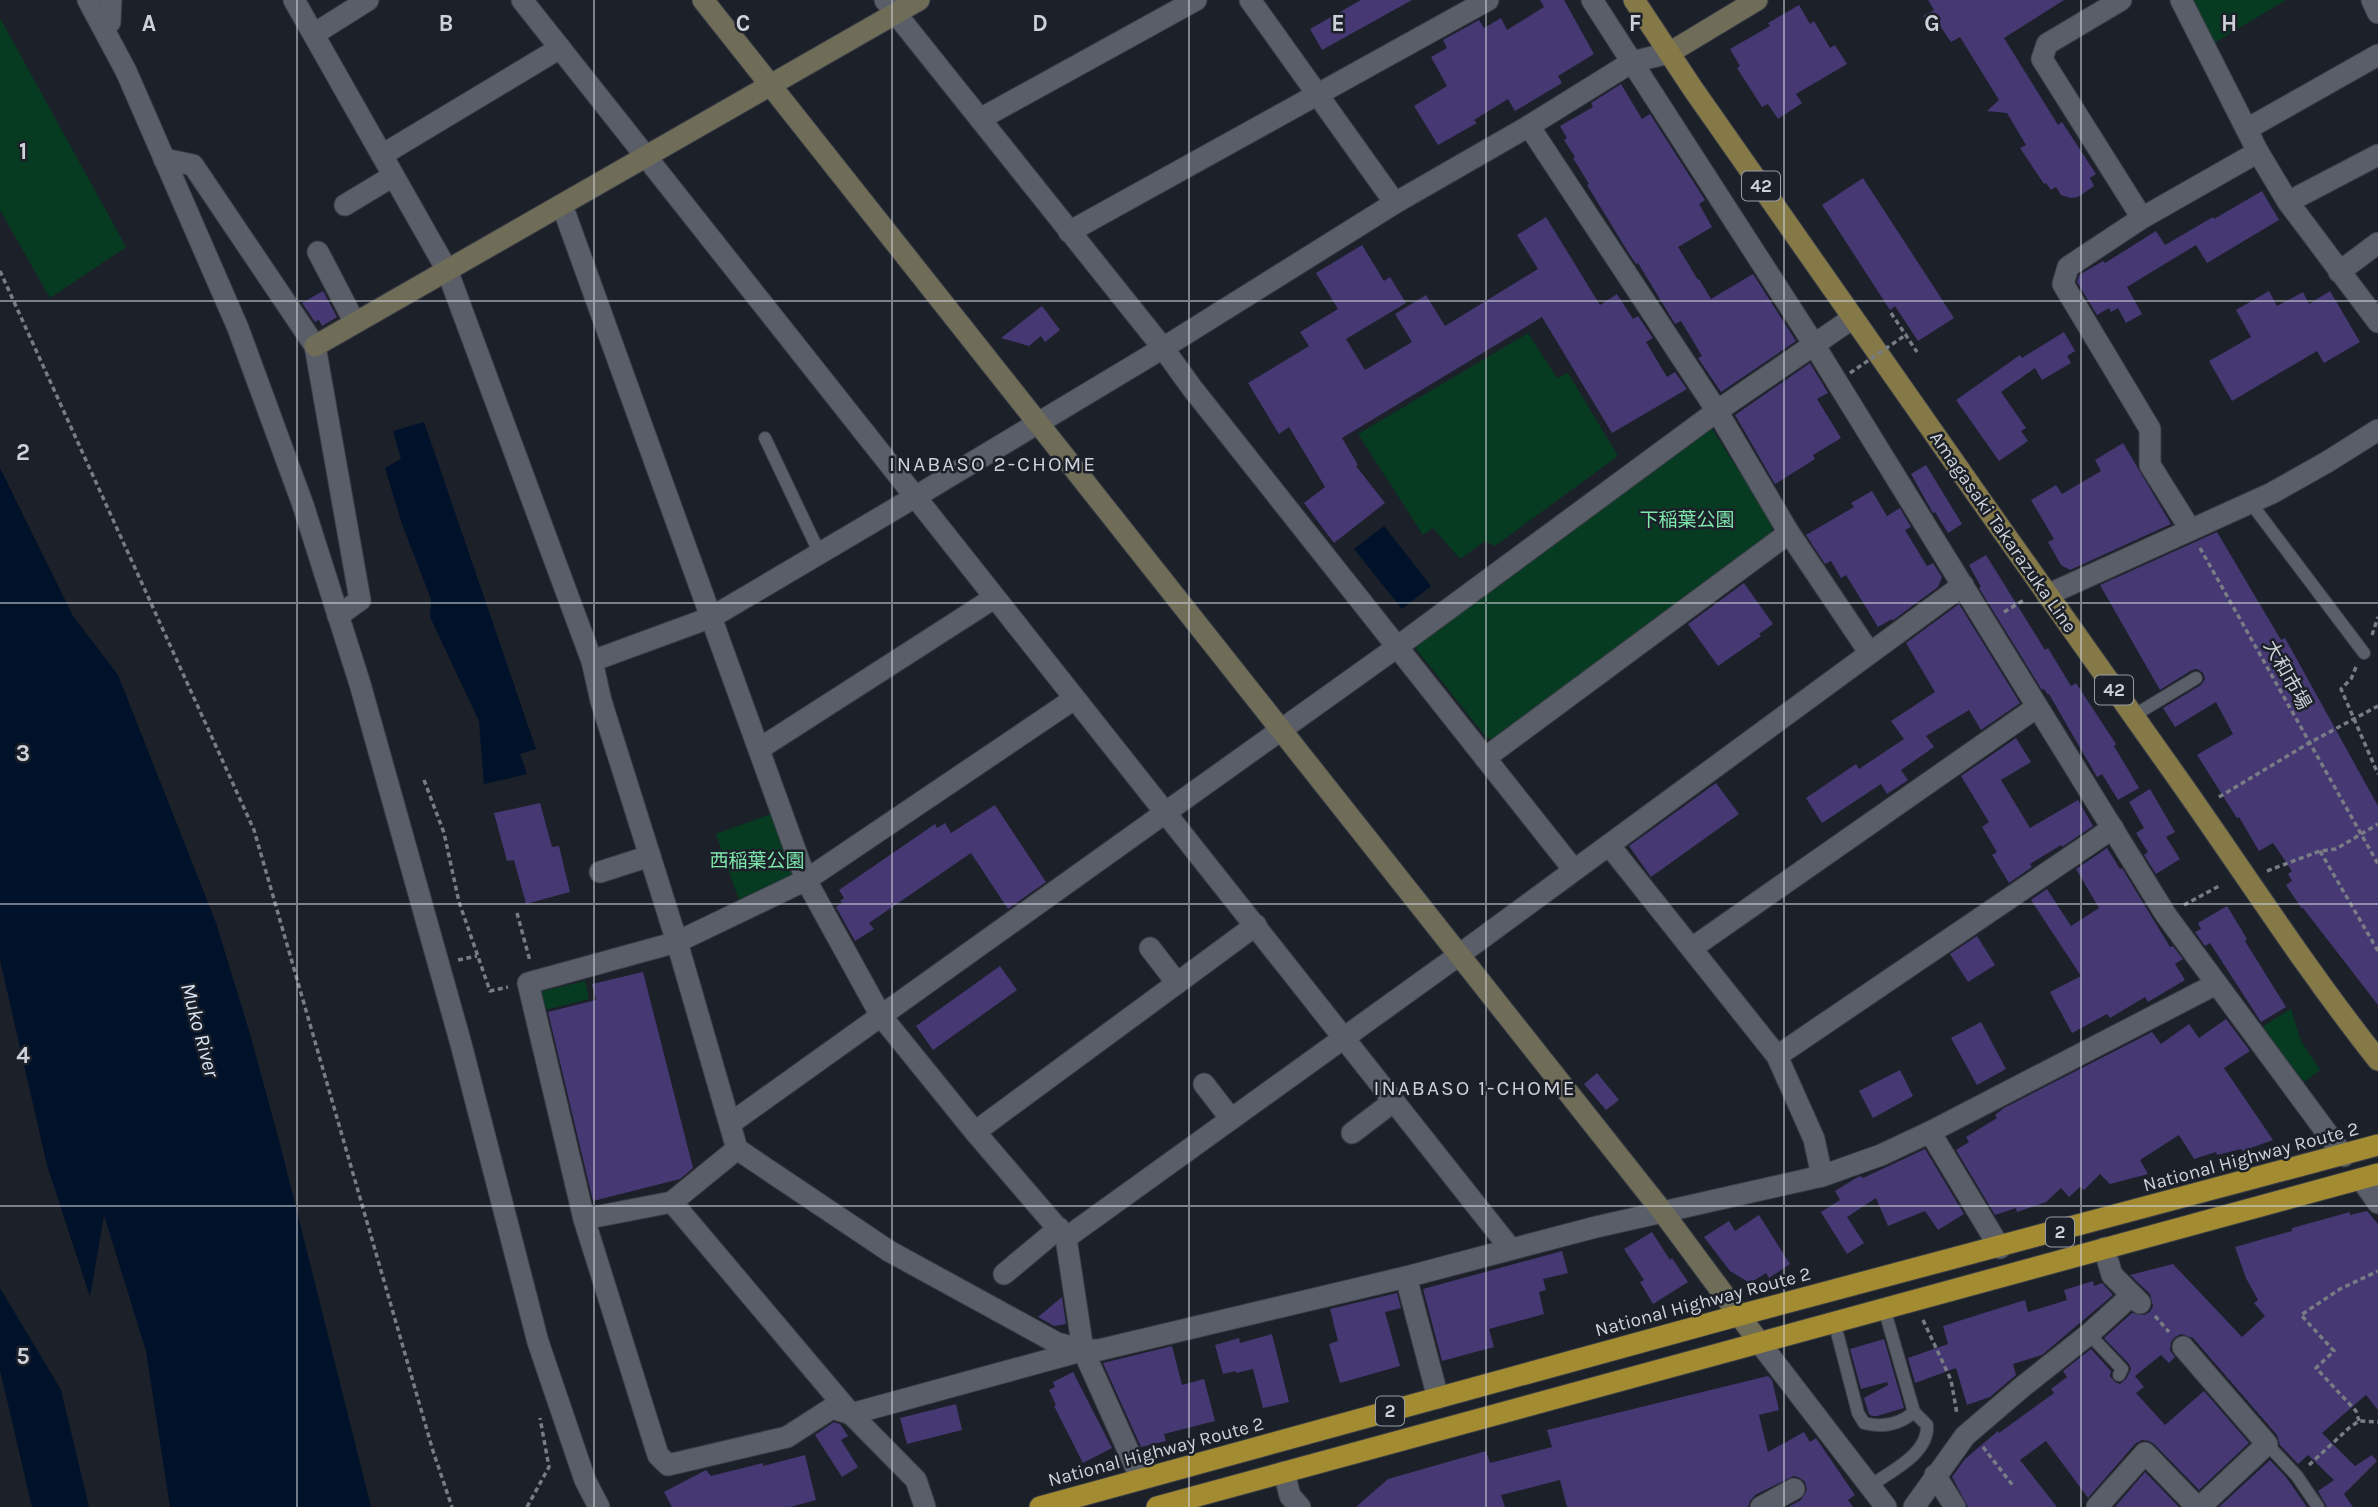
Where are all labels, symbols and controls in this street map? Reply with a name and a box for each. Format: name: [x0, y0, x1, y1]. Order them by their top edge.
text: A: [142, 10, 156, 37]
text: B: [439, 10, 453, 37]
text: C: [736, 10, 750, 37]
text: D: [1032, 10, 1048, 37]
text: E: [1331, 10, 1345, 37]
text: F: [1629, 10, 1641, 37]
text: G: [1924, 10, 1940, 37]
text: H: [2221, 10, 2237, 37]
text: 1: [19, 138, 27, 165]
road number: 42: [1742, 172, 1780, 201]
street label: Amagasaki Takarazuka Line: [1925, 427, 2081, 637]
text: 2: [16, 439, 30, 466]
district label: INABASO 2-CHOME: [889, 452, 1097, 476]
park label: 下稲葉公園: [1639, 509, 1735, 531]
street label: 大和市場: [2259, 636, 2315, 714]
road number: 42: [2095, 676, 2133, 704]
text: 3: [16, 740, 30, 767]
park label: 西稲葉公園: [709, 850, 805, 872]
water label: Muko River: [176, 980, 224, 1081]
text: 4: [16, 1042, 30, 1069]
district label: INABASO 1-CHOME: [1374, 1076, 1576, 1100]
street label: National Highway Route 2: [2141, 1118, 2361, 1196]
road number: 2: [2046, 1218, 2074, 1246]
street label: National Highway Route 2: [1593, 1263, 1813, 1341]
text: 5: [16, 1343, 30, 1370]
road number: 2: [1376, 1396, 1404, 1426]
street label: National Highway Route 2: [1046, 1413, 1266, 1491]

